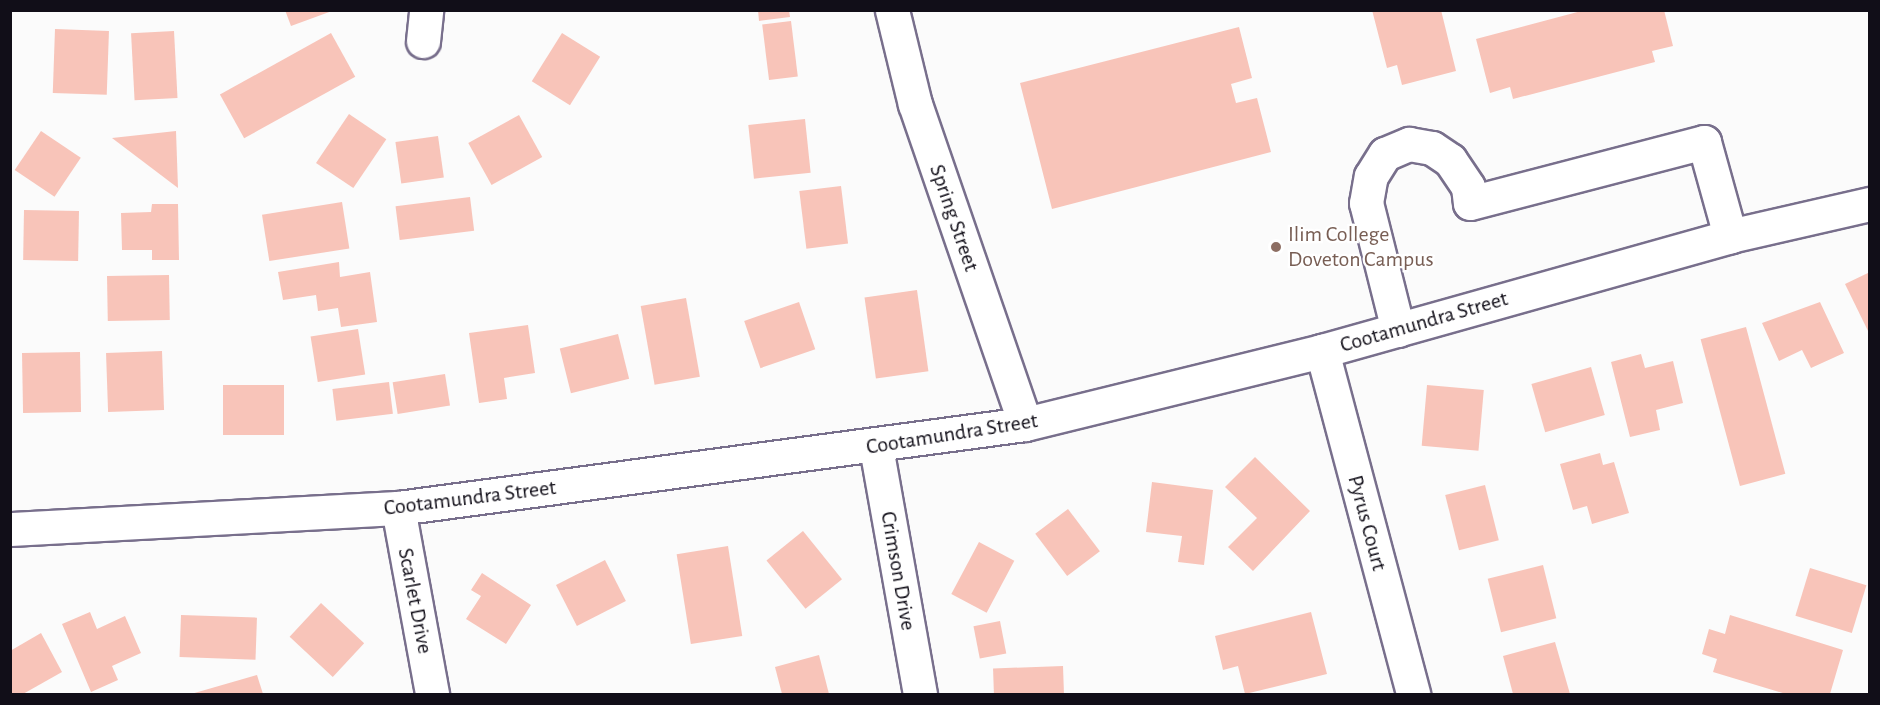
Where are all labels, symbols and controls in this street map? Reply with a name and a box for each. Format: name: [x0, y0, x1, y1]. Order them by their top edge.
street label: Spring Street: [923, 161, 985, 275]
place label: Ilim College Doveton Campus: [1288, 221, 1434, 272]
marker: Ilim College Doveton Campus: [1269, 240, 1283, 254]
street label: Cootamundra Street: [1337, 285, 1511, 359]
street label: Cootamundra Street: [864, 407, 1040, 461]
street label: Pyrus Court: [1342, 472, 1392, 574]
street label: Cootamundra Street: [382, 474, 558, 522]
street label: Crimson Drive: [875, 509, 921, 633]
street label: Scarlet Drive: [392, 546, 438, 656]

